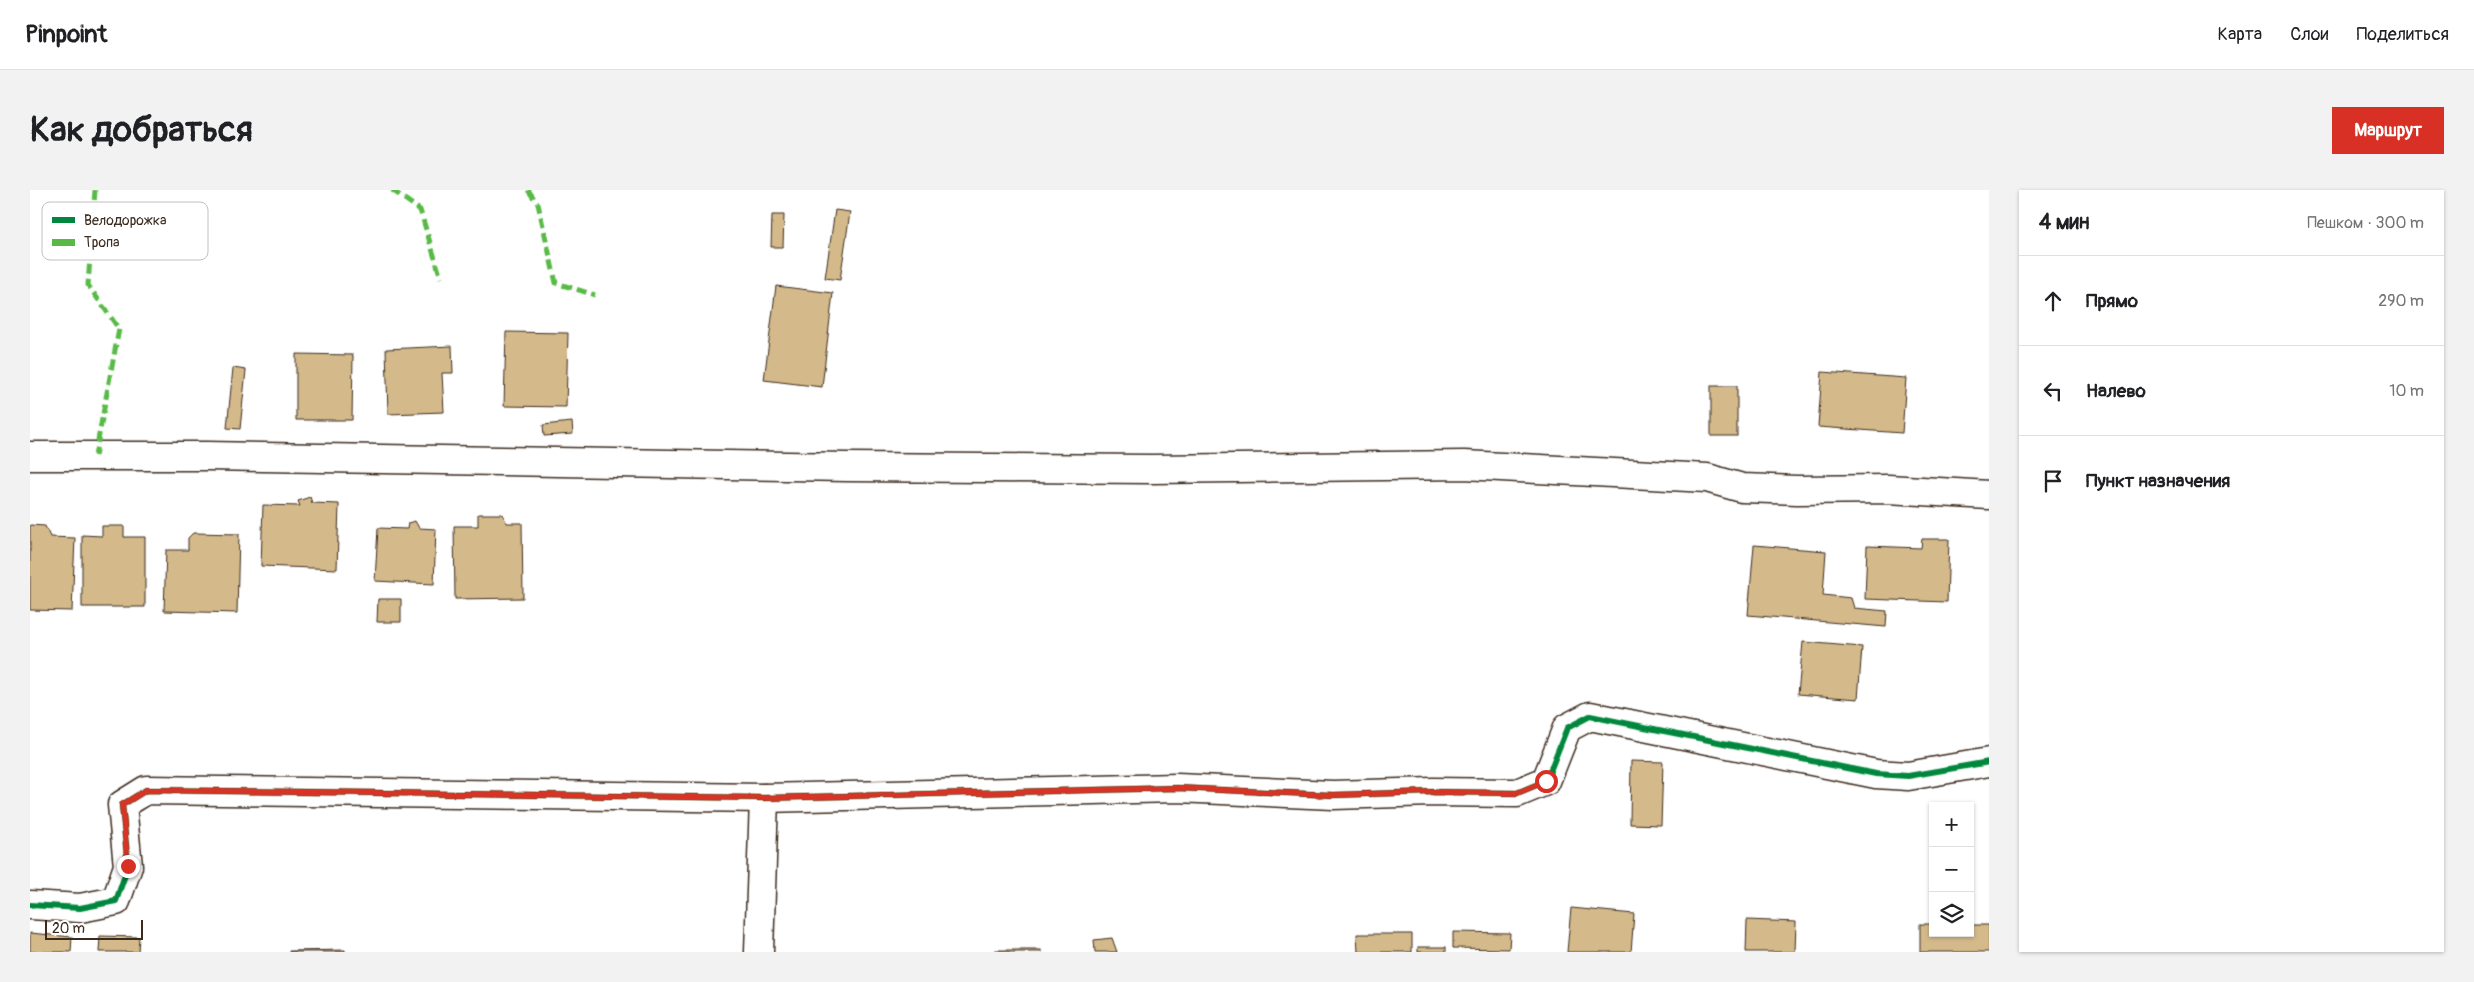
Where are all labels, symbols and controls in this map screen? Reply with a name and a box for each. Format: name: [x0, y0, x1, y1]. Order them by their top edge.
text: Pinpoint: [25, 20, 107, 49]
text: Карта: [2218, 23, 2262, 46]
text: Слои: [2290, 23, 2328, 46]
text: Поделиться: [2356, 23, 2449, 46]
button: Маршрут: [2332, 107, 2444, 154]
text: Как добраться: [30, 108, 253, 152]
legend: [42, 202, 208, 260]
text: 4 мин: [2039, 209, 2089, 236]
text: Велодорожка: [84, 212, 166, 229]
text: Пешком · 300 m: [2307, 213, 2424, 233]
text: Тропа: [84, 234, 120, 251]
icon: ahead: [2039, 287, 2067, 315]
text: Прямо: [2086, 289, 2138, 313]
text: 290 m: [2378, 291, 2424, 311]
icon: left: [2039, 377, 2067, 405]
text: Налево: [2086, 379, 2146, 403]
text: 10 m: [2389, 381, 2424, 401]
icon: arrive: [2039, 467, 2067, 495]
text: Пункт назначения: [2086, 469, 2230, 493]
route start: [1535, 770, 1558, 793]
map controls: [1929, 802, 1974, 937]
button: +: [1929, 802, 1974, 847]
button: −: [1929, 847, 1974, 892]
route end: [117, 855, 140, 878]
button: layers: [1929, 892, 1974, 937]
scale bar: [45, 917, 142, 940]
text: 20 m: [52, 920, 85, 937]

